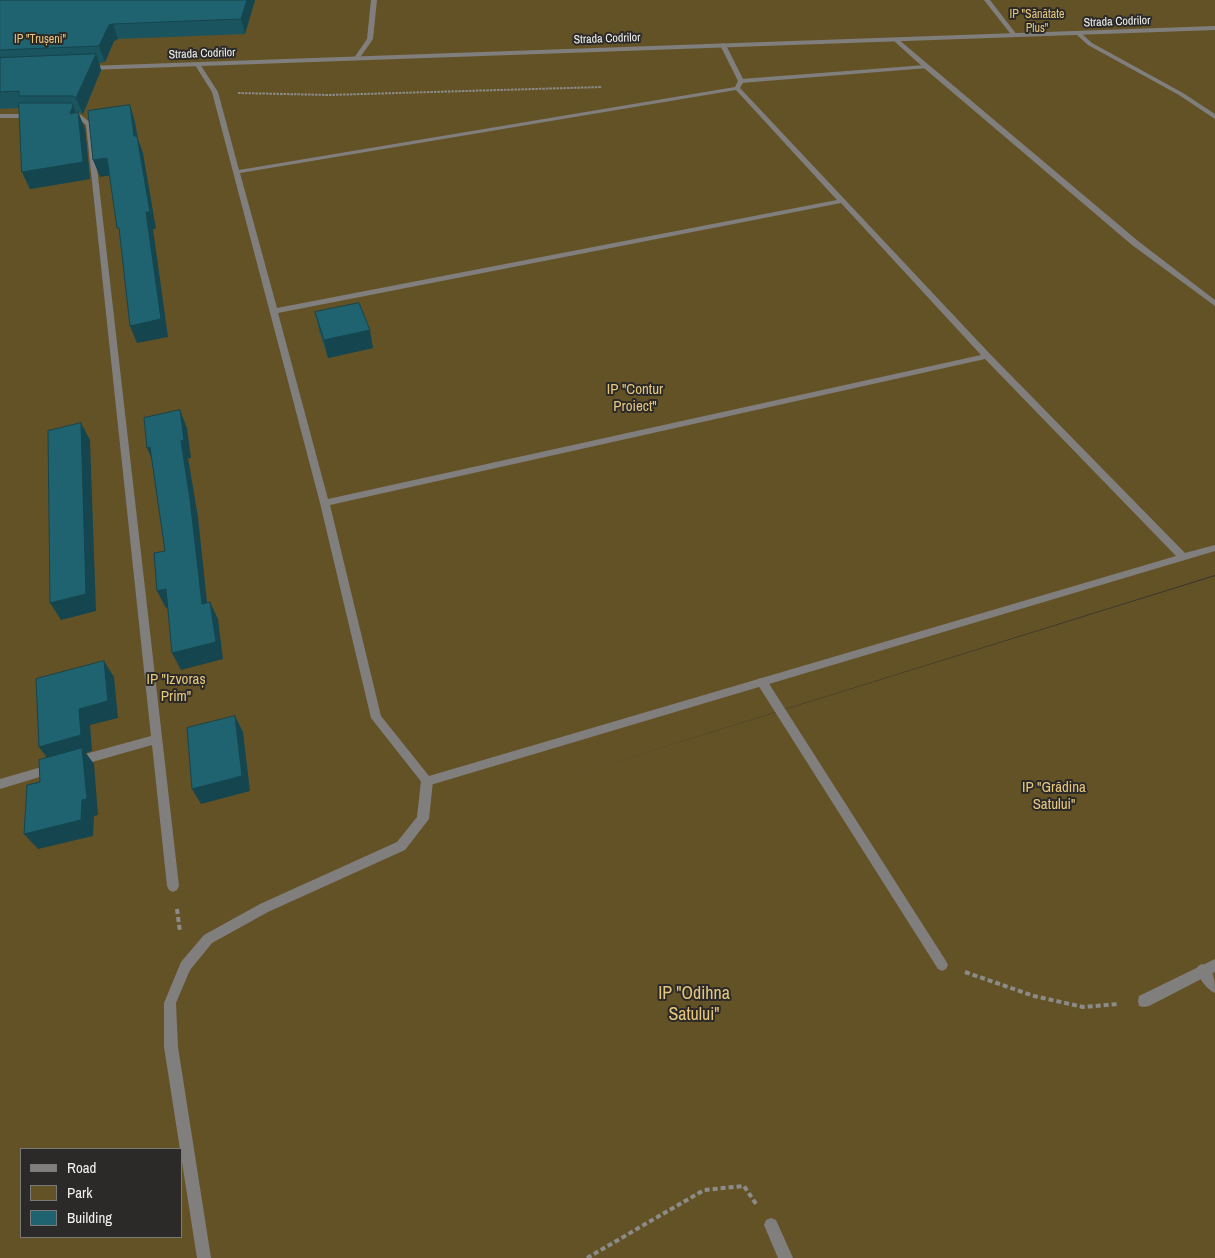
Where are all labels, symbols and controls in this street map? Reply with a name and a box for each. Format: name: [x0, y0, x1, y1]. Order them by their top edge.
park label: IP "Sănătate Plus": [1010, 8, 1064, 36]
street label: Strada Codrilor: [1083, 14, 1151, 30]
street label: Strada Codrilor: [573, 31, 641, 47]
park label: IP "Trușeni": [14, 33, 66, 47]
street label: Strada Codrilor: [168, 46, 236, 62]
park label: IP "Contur Proiect": [607, 381, 663, 416]
park label: IP "Izvoraș Prim": [146, 671, 206, 706]
park label: IP "Grădina Satului": [1022, 779, 1086, 814]
park label: IP "Odihna Satului": [658, 983, 730, 1026]
legend: [20, 1148, 182, 1238]
text: Road: [67, 1157, 96, 1178]
text: Park: [67, 1182, 92, 1203]
text: Building: [67, 1207, 112, 1228]

